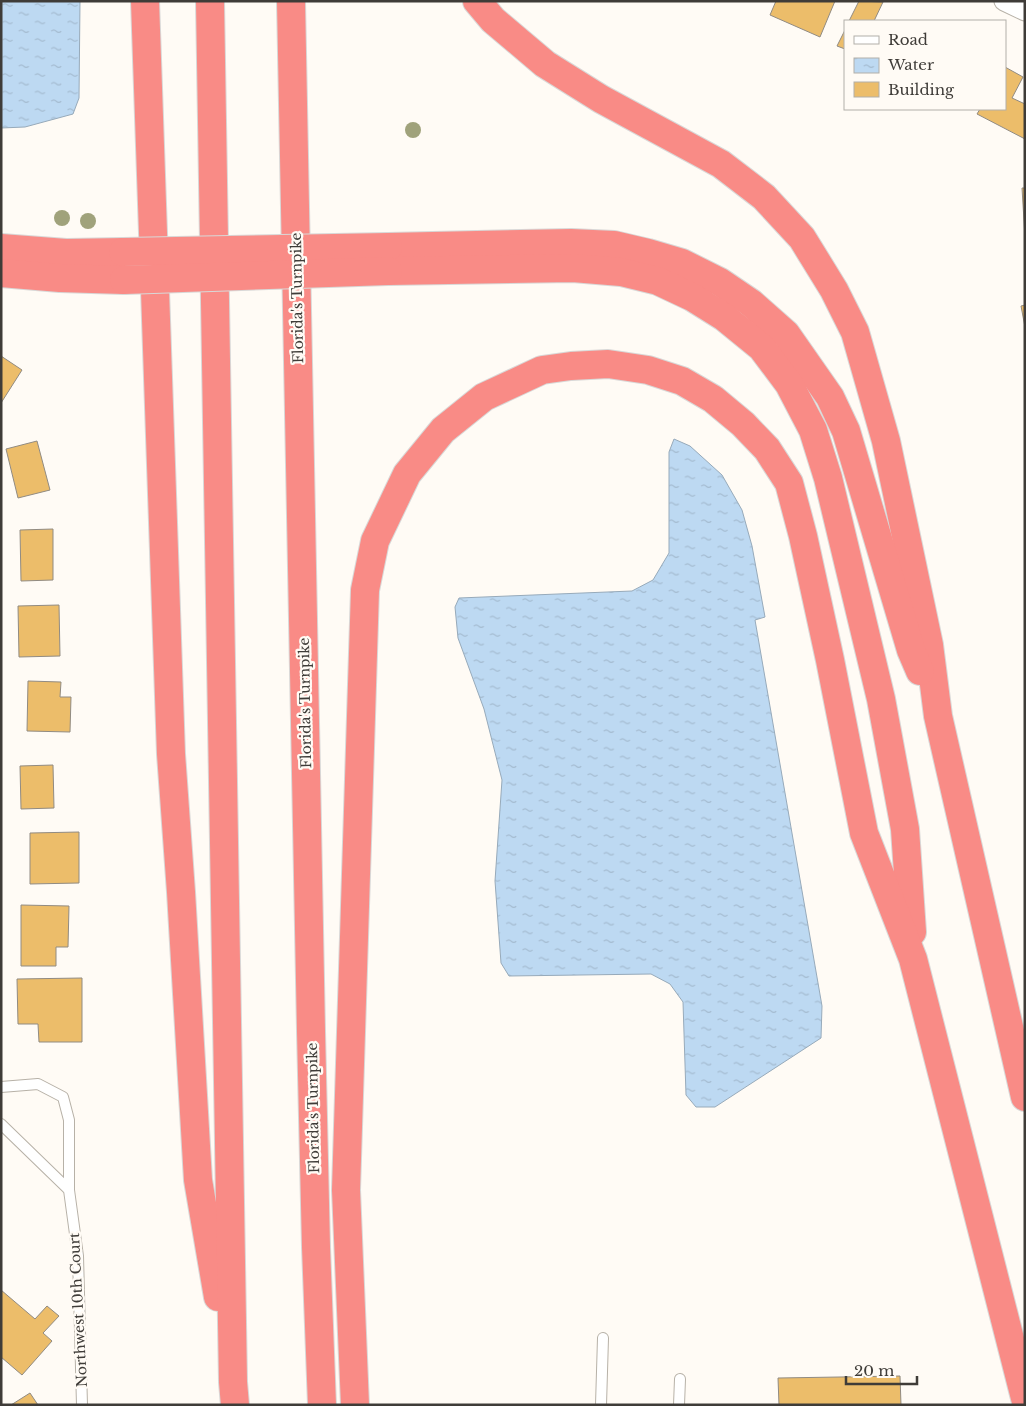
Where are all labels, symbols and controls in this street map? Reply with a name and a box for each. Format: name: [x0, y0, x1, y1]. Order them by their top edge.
legend: [844, 20, 1006, 110]
text: Road: [888, 30, 928, 49]
text: Water: [887, 55, 935, 74]
text: Building: [888, 80, 955, 99]
street label: Florida's Turnpike: [287, 232, 307, 364]
street label: Florida's Turnpike: [295, 637, 315, 769]
street label: Florida's Turnpike: [303, 1042, 323, 1174]
street label: Northwest 10th Court: [65, 1231, 91, 1388]
scale bar: [846, 1354, 917, 1386]
text: 20 m: [854, 1361, 894, 1380]

